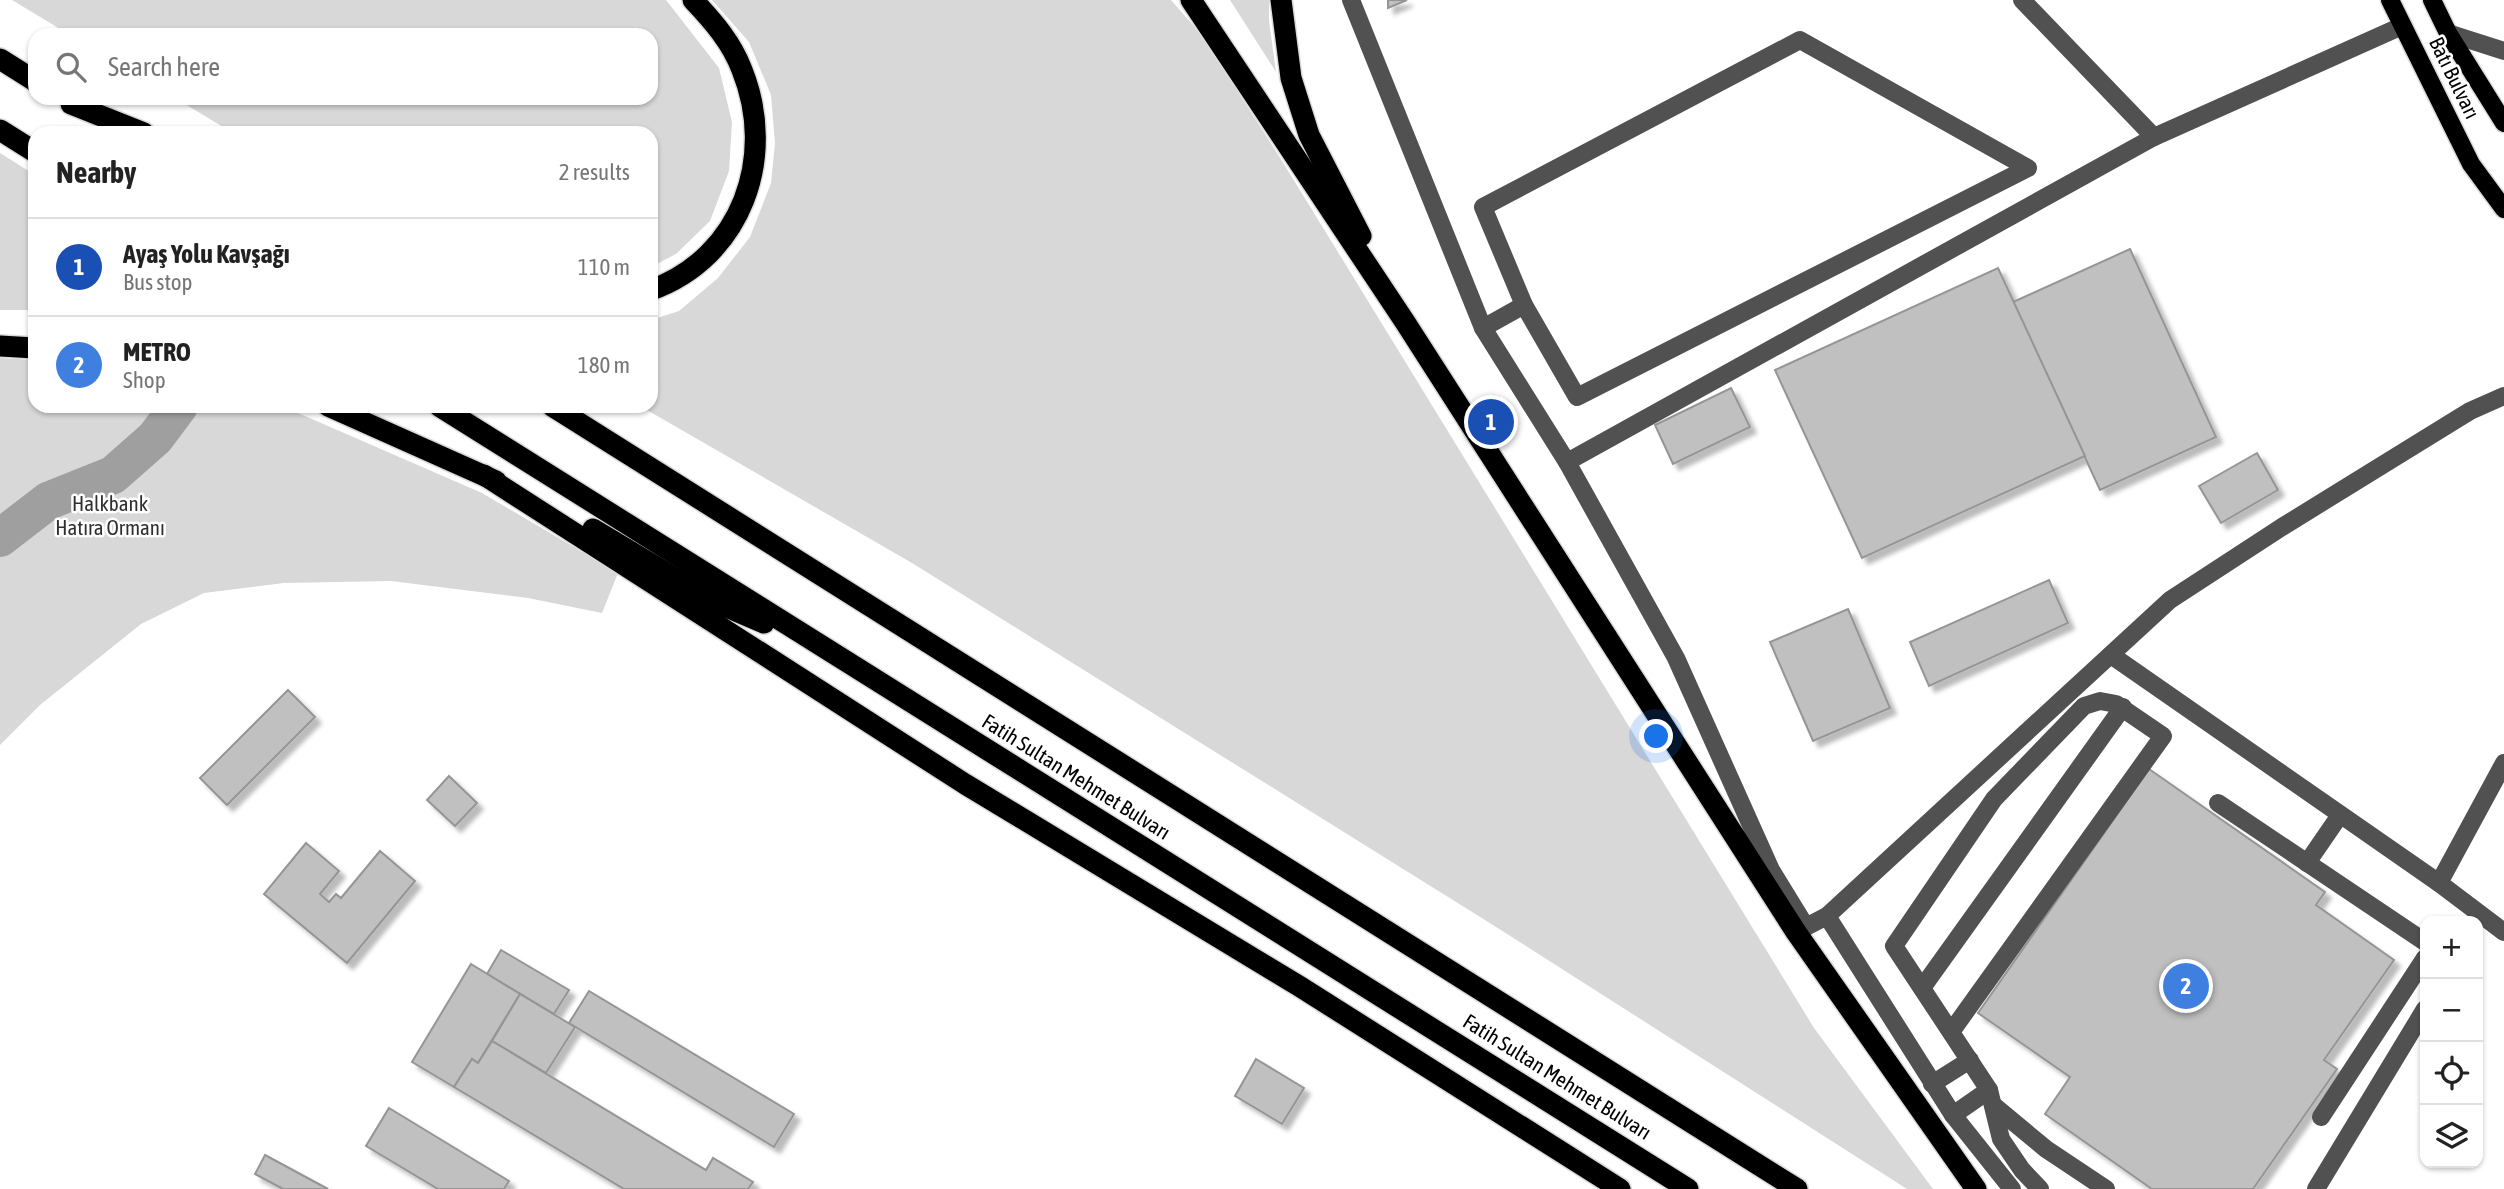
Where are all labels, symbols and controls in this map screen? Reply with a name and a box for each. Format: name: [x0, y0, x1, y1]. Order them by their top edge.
search box: [28, 28, 658, 105]
street label: Batı Bulvarı: [2425, 33, 2485, 122]
icon: search: [52, 48, 90, 86]
text: Search here: [108, 52, 220, 82]
text: Nearby: [56, 155, 136, 189]
text: 2 results: [559, 159, 630, 185]
text: Ayaş Yolu Kavşağı: [123, 239, 290, 269]
text: 1: [74, 254, 84, 280]
text: 110 m: [578, 254, 630, 280]
text: Bus stop: [123, 269, 193, 295]
text: METRO: [123, 337, 191, 367]
text: 2: [74, 352, 84, 378]
text: 180 m: [578, 352, 630, 378]
text: Shop: [123, 367, 166, 393]
pin: 1: [1468, 396, 1514, 448]
park label: Halkbank Hatıra Ormanı: [55, 491, 165, 539]
street label: Fatih Sultan Mehmet Bulvarı: [978, 708, 1175, 844]
your location: [1639, 719, 1673, 753]
map controls: [2420, 916, 2483, 1168]
button: +: [2420, 916, 2483, 979]
pin: 2: [2163, 960, 2209, 1012]
button: −: [2420, 979, 2483, 1042]
street label: Fatih Sultan Mehmet Bulvarı: [1459, 1008, 1656, 1144]
button: locate: [2420, 1042, 2483, 1105]
button: layers: [2420, 1105, 2483, 1168]

